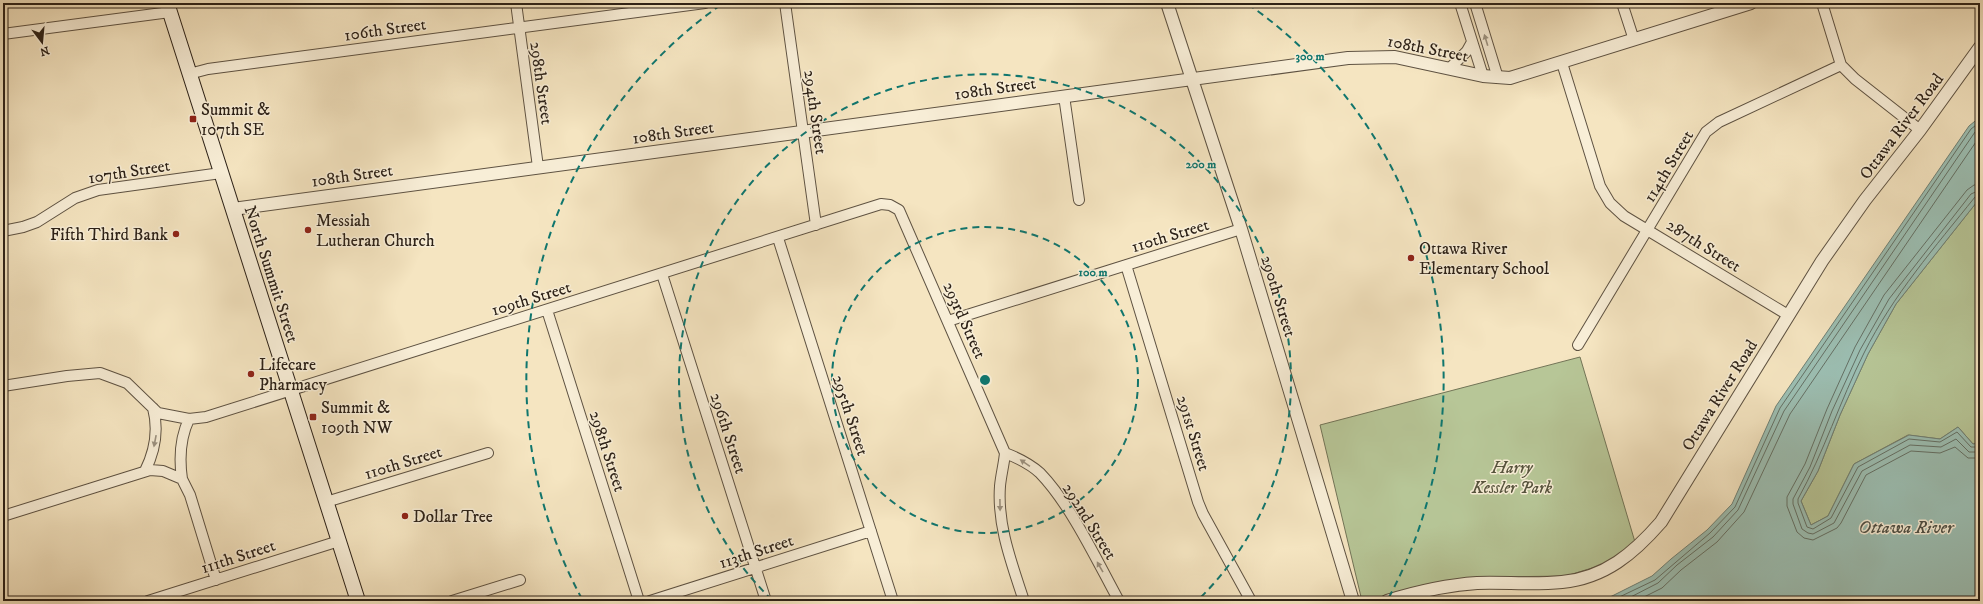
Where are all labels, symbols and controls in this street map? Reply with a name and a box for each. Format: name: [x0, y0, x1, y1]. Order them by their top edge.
street label: 106th Street: [343, 13, 428, 47]
north arrow: [22, 22, 62, 62]
street label: 108th Street: [1385, 30, 1471, 68]
one-way arrow: [1483, 34, 1489, 46]
street label: 298th Street: [524, 40, 558, 127]
text: N: [38, 43, 51, 59]
text: 300 m: [1296, 49, 1324, 64]
street label: 294th Street: [798, 69, 832, 156]
street label: Ottawa River Road: [1855, 69, 1949, 184]
street label: 108th Street: [953, 72, 1038, 106]
place label: Summit & 107th SE: [201, 99, 270, 141]
marker: Summit & 107th SE: [188, 114, 198, 124]
street label: 108th Street: [631, 116, 716, 150]
street label: 114th Street: [1639, 126, 1699, 207]
street label: 107th Street: [87, 155, 172, 189]
text: 200 m: [1186, 157, 1216, 172]
street label: 108th Street: [310, 159, 395, 193]
street label: North Summit Street: [239, 203, 304, 346]
place label: Messiah Lutheran Church: [316, 210, 435, 252]
street label: 110th Street: [1129, 214, 1212, 258]
street label: 287th Street: [1662, 214, 1745, 278]
place label: Fifth Third Bank: [50, 224, 169, 246]
marker: Messiah Lutheran Church: [303, 225, 313, 235]
marker: Fifth Third Bank: [171, 229, 181, 239]
place label: Ottawa River Elementary School: [1419, 238, 1549, 280]
street label: 290th Street: [1255, 253, 1301, 340]
marker: Ottawa River Elementary School: [1406, 253, 1416, 263]
text: 100 m: [1079, 265, 1107, 280]
street label: 109th Street: [489, 276, 574, 321]
street label: 293rd Street: [937, 279, 991, 363]
street label: Ottawa River Road: [1677, 335, 1763, 455]
place label: Lifecare Pharmacy: [259, 354, 328, 396]
marker: Lifecare Pharmacy: [246, 369, 256, 379]
street label: 295th Street: [827, 372, 874, 459]
centre of rings: [978, 373, 992, 387]
street label: 296th Street: [705, 390, 752, 477]
street label: 291st Street: [1171, 393, 1215, 474]
place label: Summit & 109th NW: [321, 397, 393, 439]
street label: 298th Street: [584, 408, 631, 495]
marker: Summit & 109th NW: [308, 412, 318, 422]
one-way arrow: [151, 434, 157, 447]
street label: 110th Street: [362, 441, 445, 485]
park label: Harry Kessler Park: [1471, 457, 1553, 499]
one-way arrow: [1020, 459, 1030, 467]
street label: 292nd Street: [1057, 479, 1122, 564]
one-way arrow: [997, 499, 1004, 511]
place label: Dollar Tree: [413, 506, 493, 528]
marker: Dollar Tree: [400, 511, 410, 521]
water label: Ottawa River: [1859, 517, 1955, 539]
street label: 113th Street: [716, 529, 797, 574]
street label: 111th Street: [198, 534, 279, 579]
one-way arrow: [1097, 561, 1104, 573]

